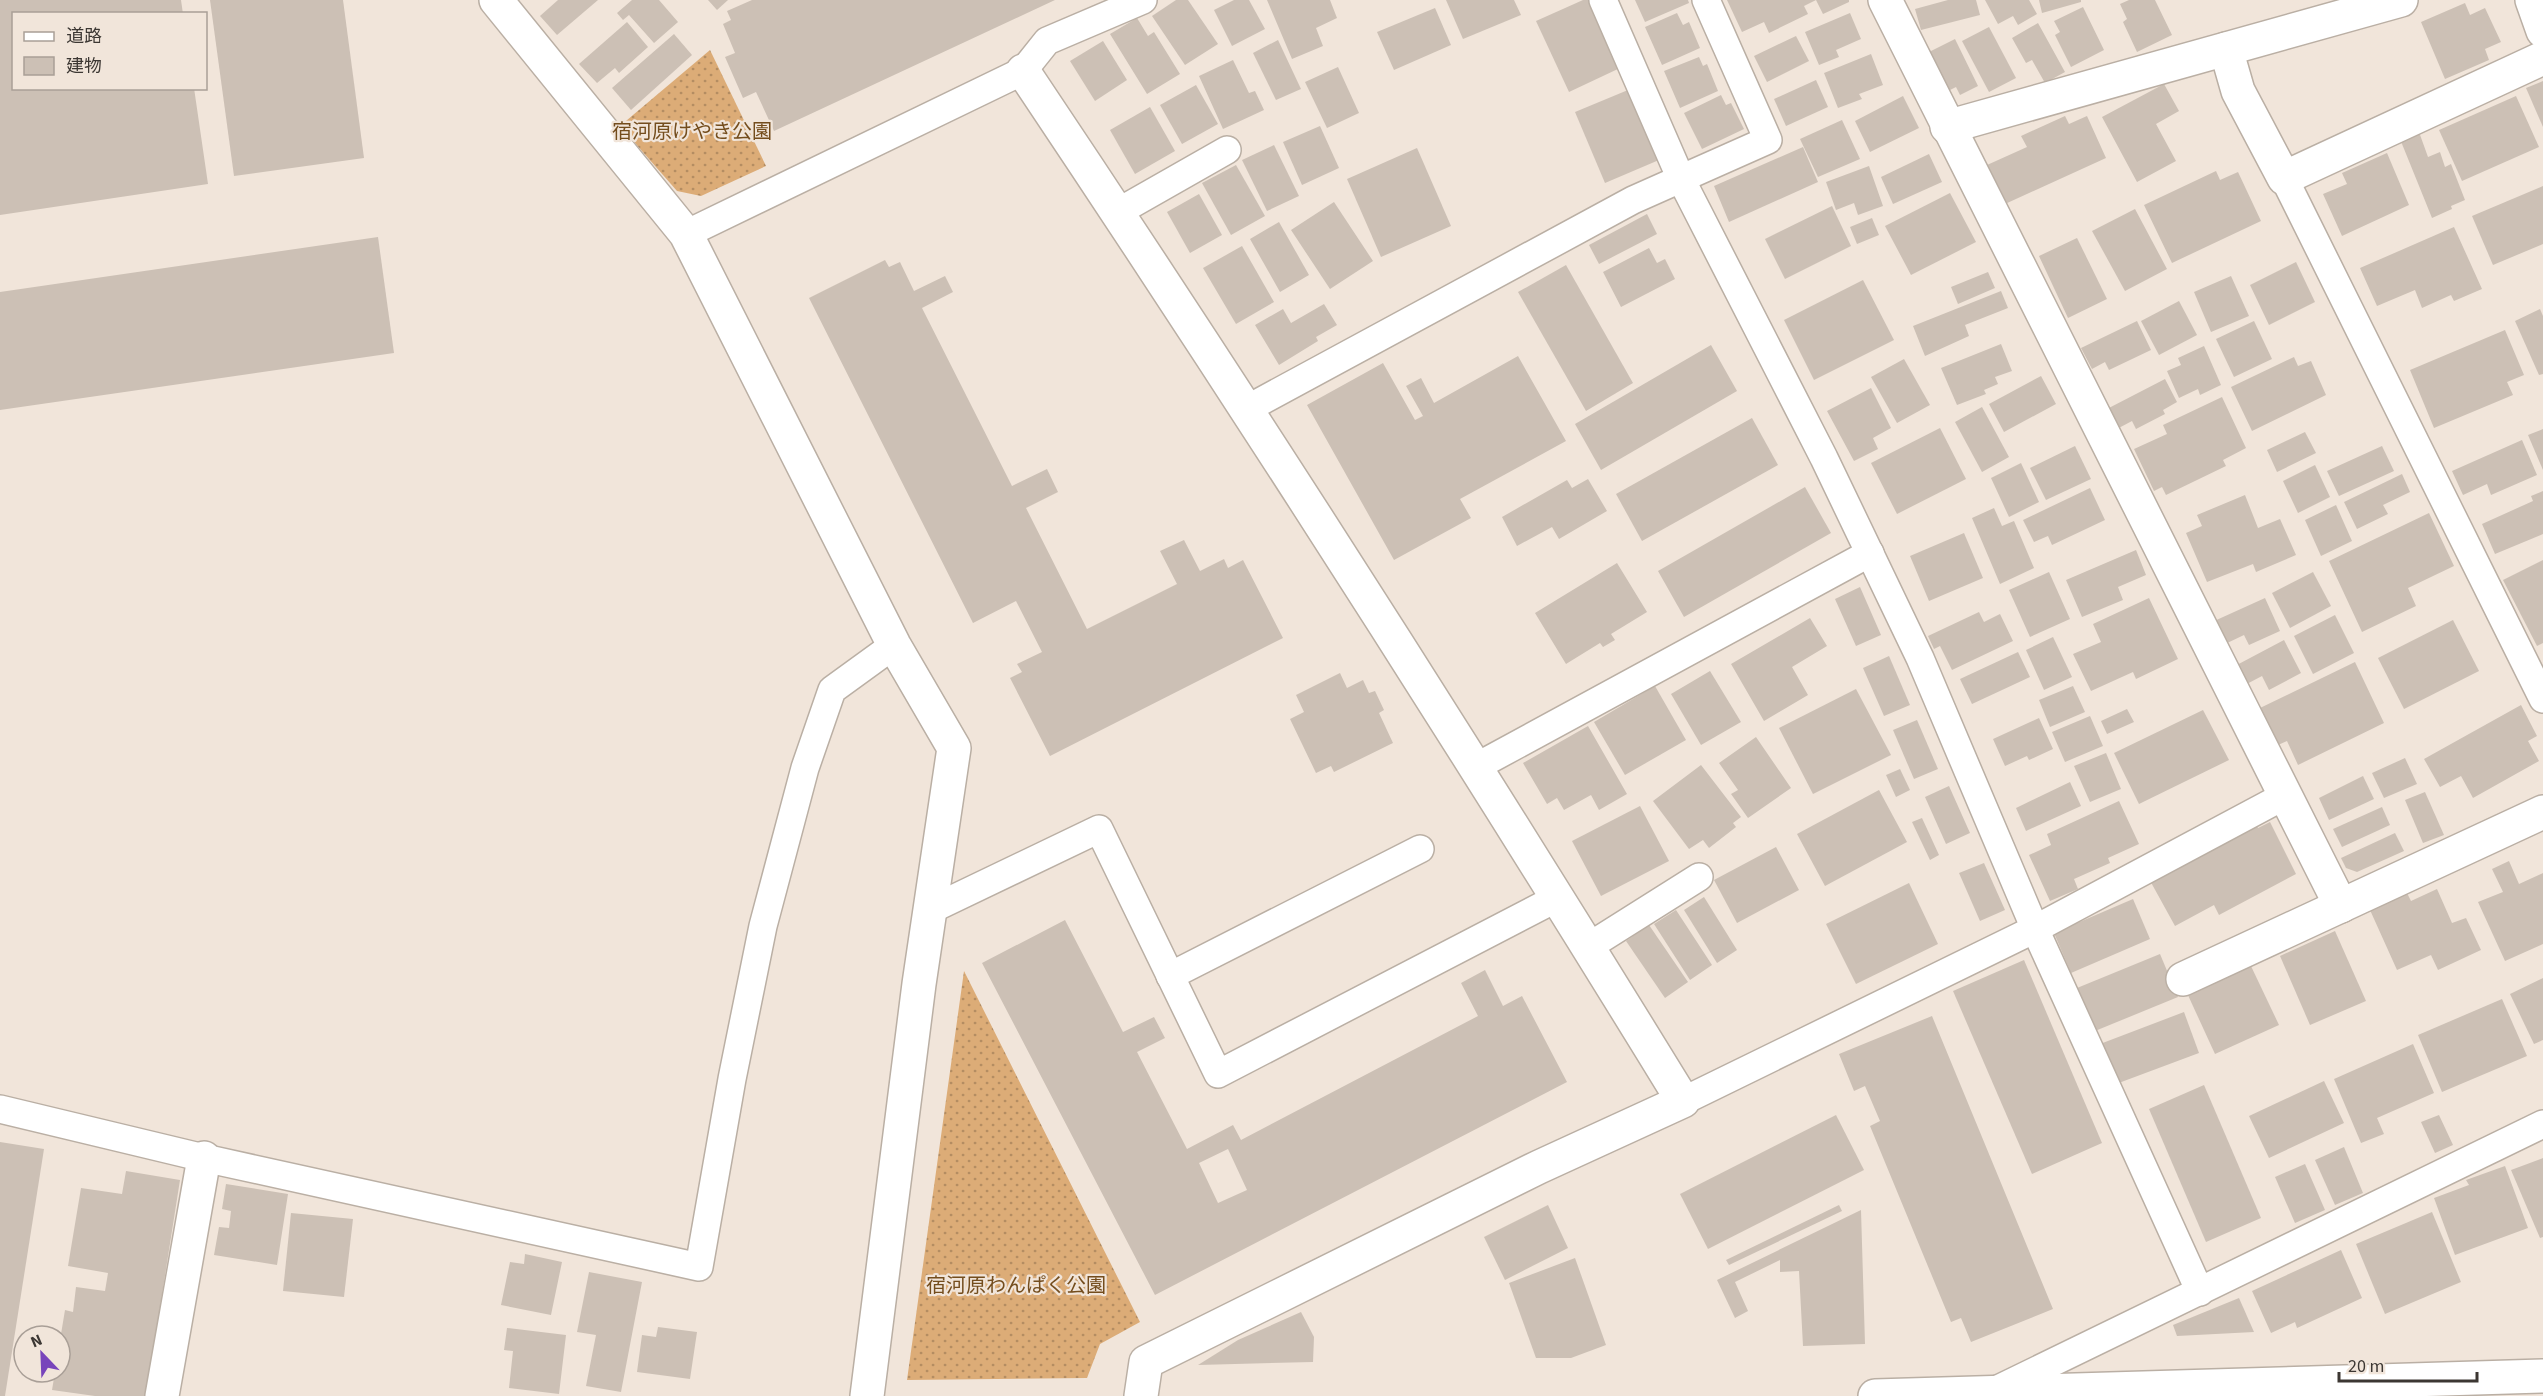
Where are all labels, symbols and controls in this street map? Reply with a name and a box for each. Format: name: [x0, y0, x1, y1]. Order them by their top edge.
legend: [12, 12, 207, 90]
text: 道路: [66, 24, 102, 49]
text: 建物: [66, 54, 102, 79]
park label: 宿河原けやき公園: [612, 118, 772, 146]
park label: 宿河原わんぱく公園: [926, 1272, 1106, 1300]
north arrow: [12, 1324, 72, 1384]
text: N: [27, 1329, 46, 1353]
scale bar: [2339, 1345, 2477, 1383]
text: 20 m: [2348, 1354, 2384, 1379]

